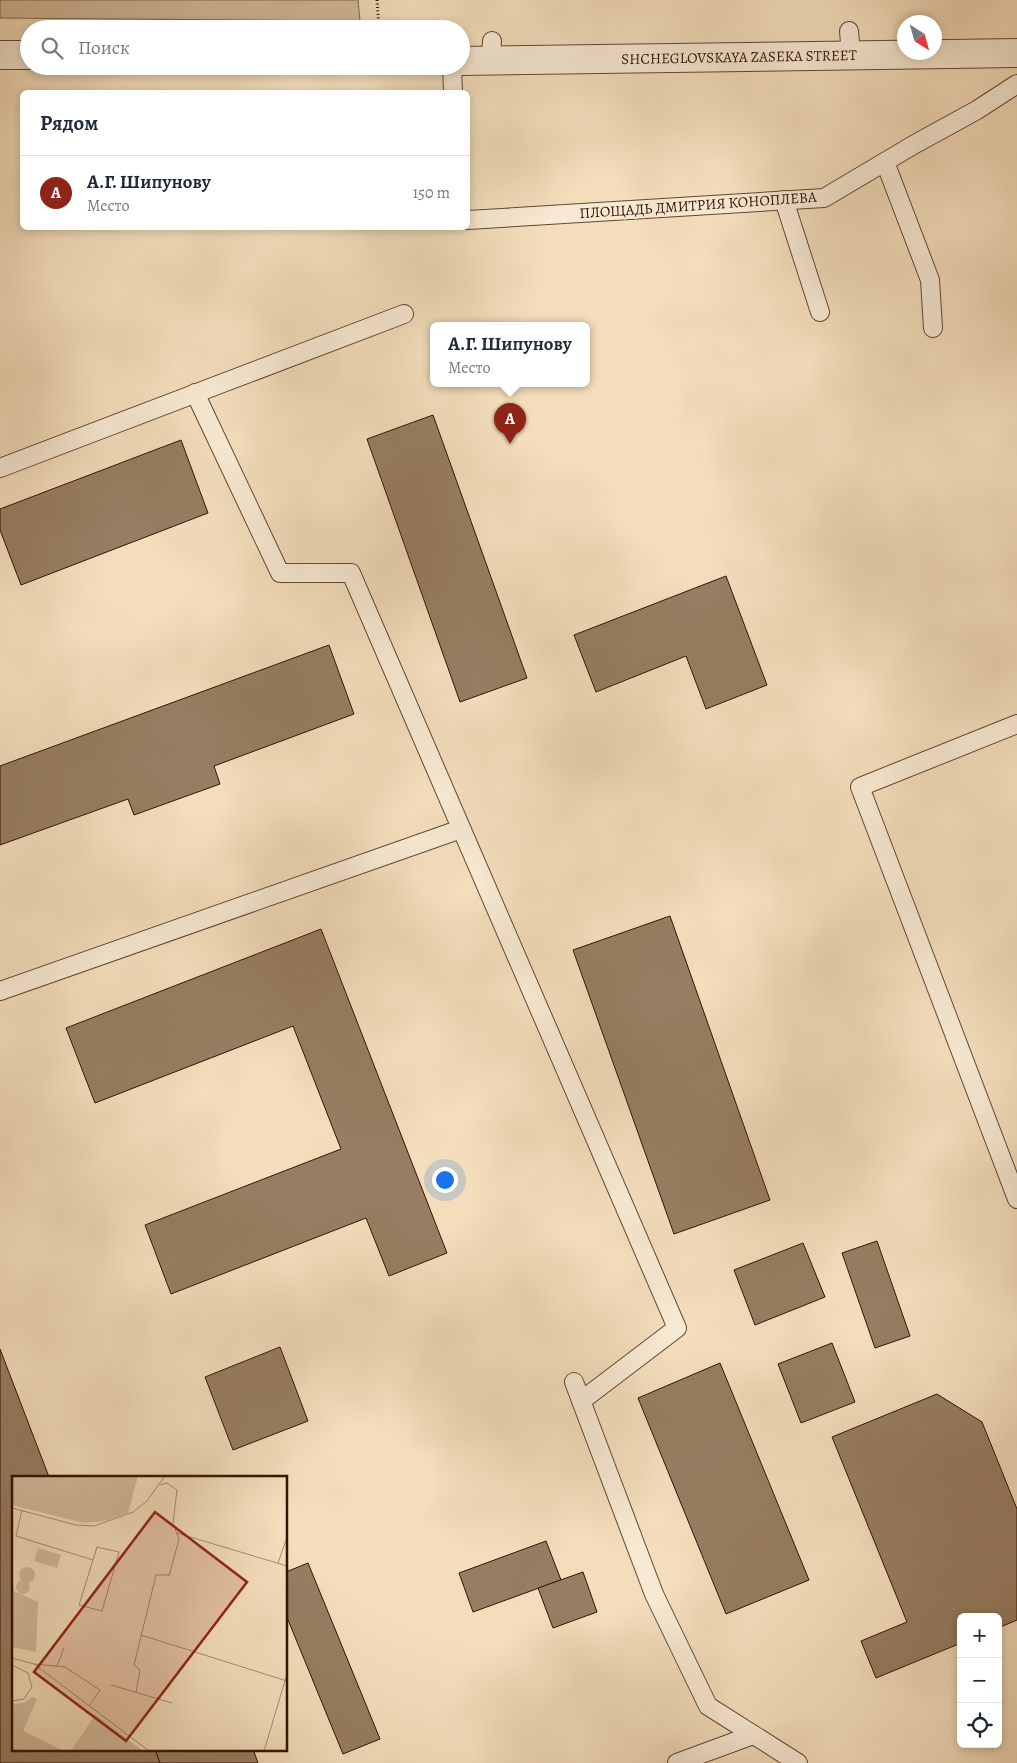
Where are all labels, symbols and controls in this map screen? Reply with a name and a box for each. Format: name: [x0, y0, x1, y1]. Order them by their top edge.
north arrow: [897, 15, 942, 60]
search box: [20, 20, 470, 75]
icon: search: [38, 34, 66, 62]
text: Поиск: [78, 35, 130, 61]
street label: SHCHEGLOVSKAYA ZASEKA STREET: [621, 45, 858, 69]
text: Рядом: [40, 109, 98, 137]
text: А.Г. Шипунову: [87, 169, 211, 195]
text: A: [51, 182, 61, 204]
text: 150 m: [413, 182, 450, 204]
street label: ПЛОЩАДЬ ДМИТРИЯ КОНОПЛЕВА: [579, 187, 818, 223]
text: Место: [87, 195, 130, 217]
popup: [430, 322, 590, 387]
text: А.Г. Шипунову: [448, 331, 572, 357]
text: Место: [448, 357, 491, 379]
pin: A: [494, 403, 526, 444]
your location: [432, 1167, 458, 1193]
inset map: [12, 1476, 288, 1750]
map controls: [957, 1613, 1002, 1748]
button: +: [957, 1613, 1002, 1658]
button: −: [957, 1658, 1002, 1703]
button: locate: [957, 1703, 1002, 1748]

